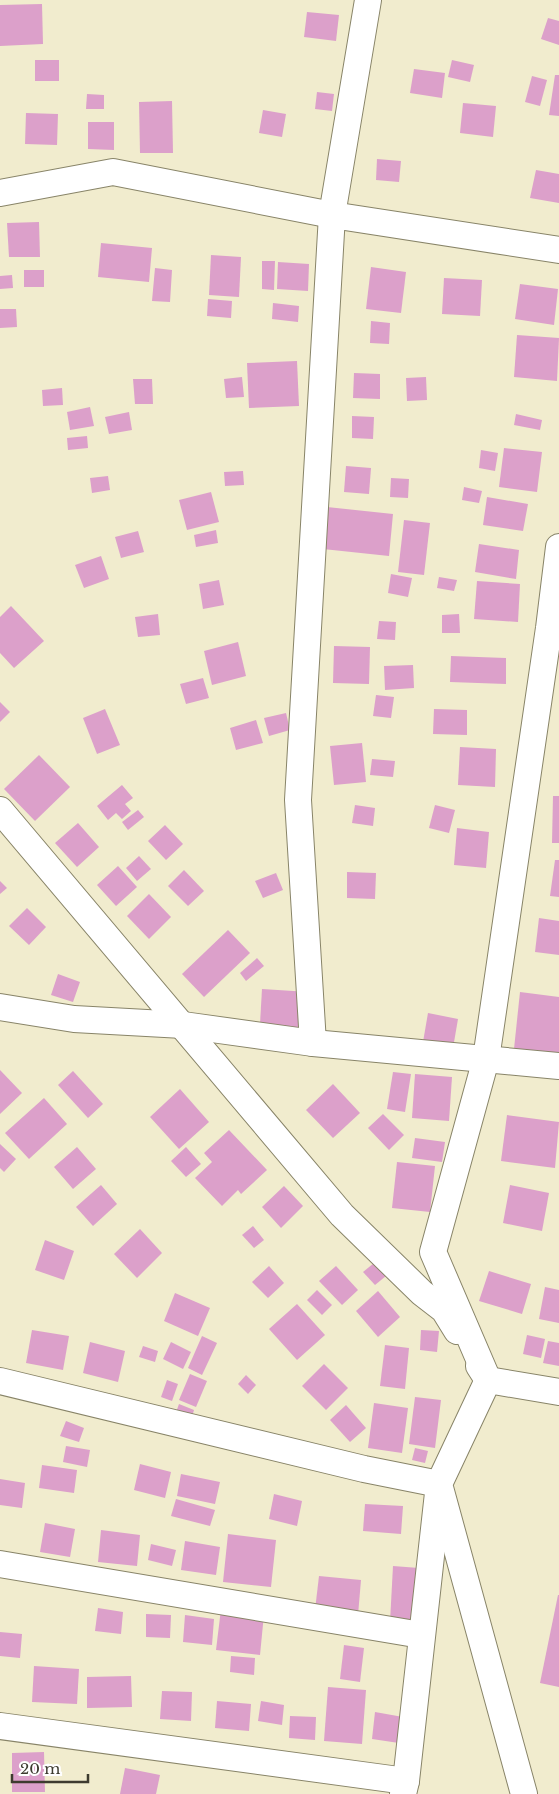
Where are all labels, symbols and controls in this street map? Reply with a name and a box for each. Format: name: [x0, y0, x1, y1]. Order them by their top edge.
scale bar: [12, 1752, 89, 1784]
text: 20 m: [20, 1759, 60, 1778]

